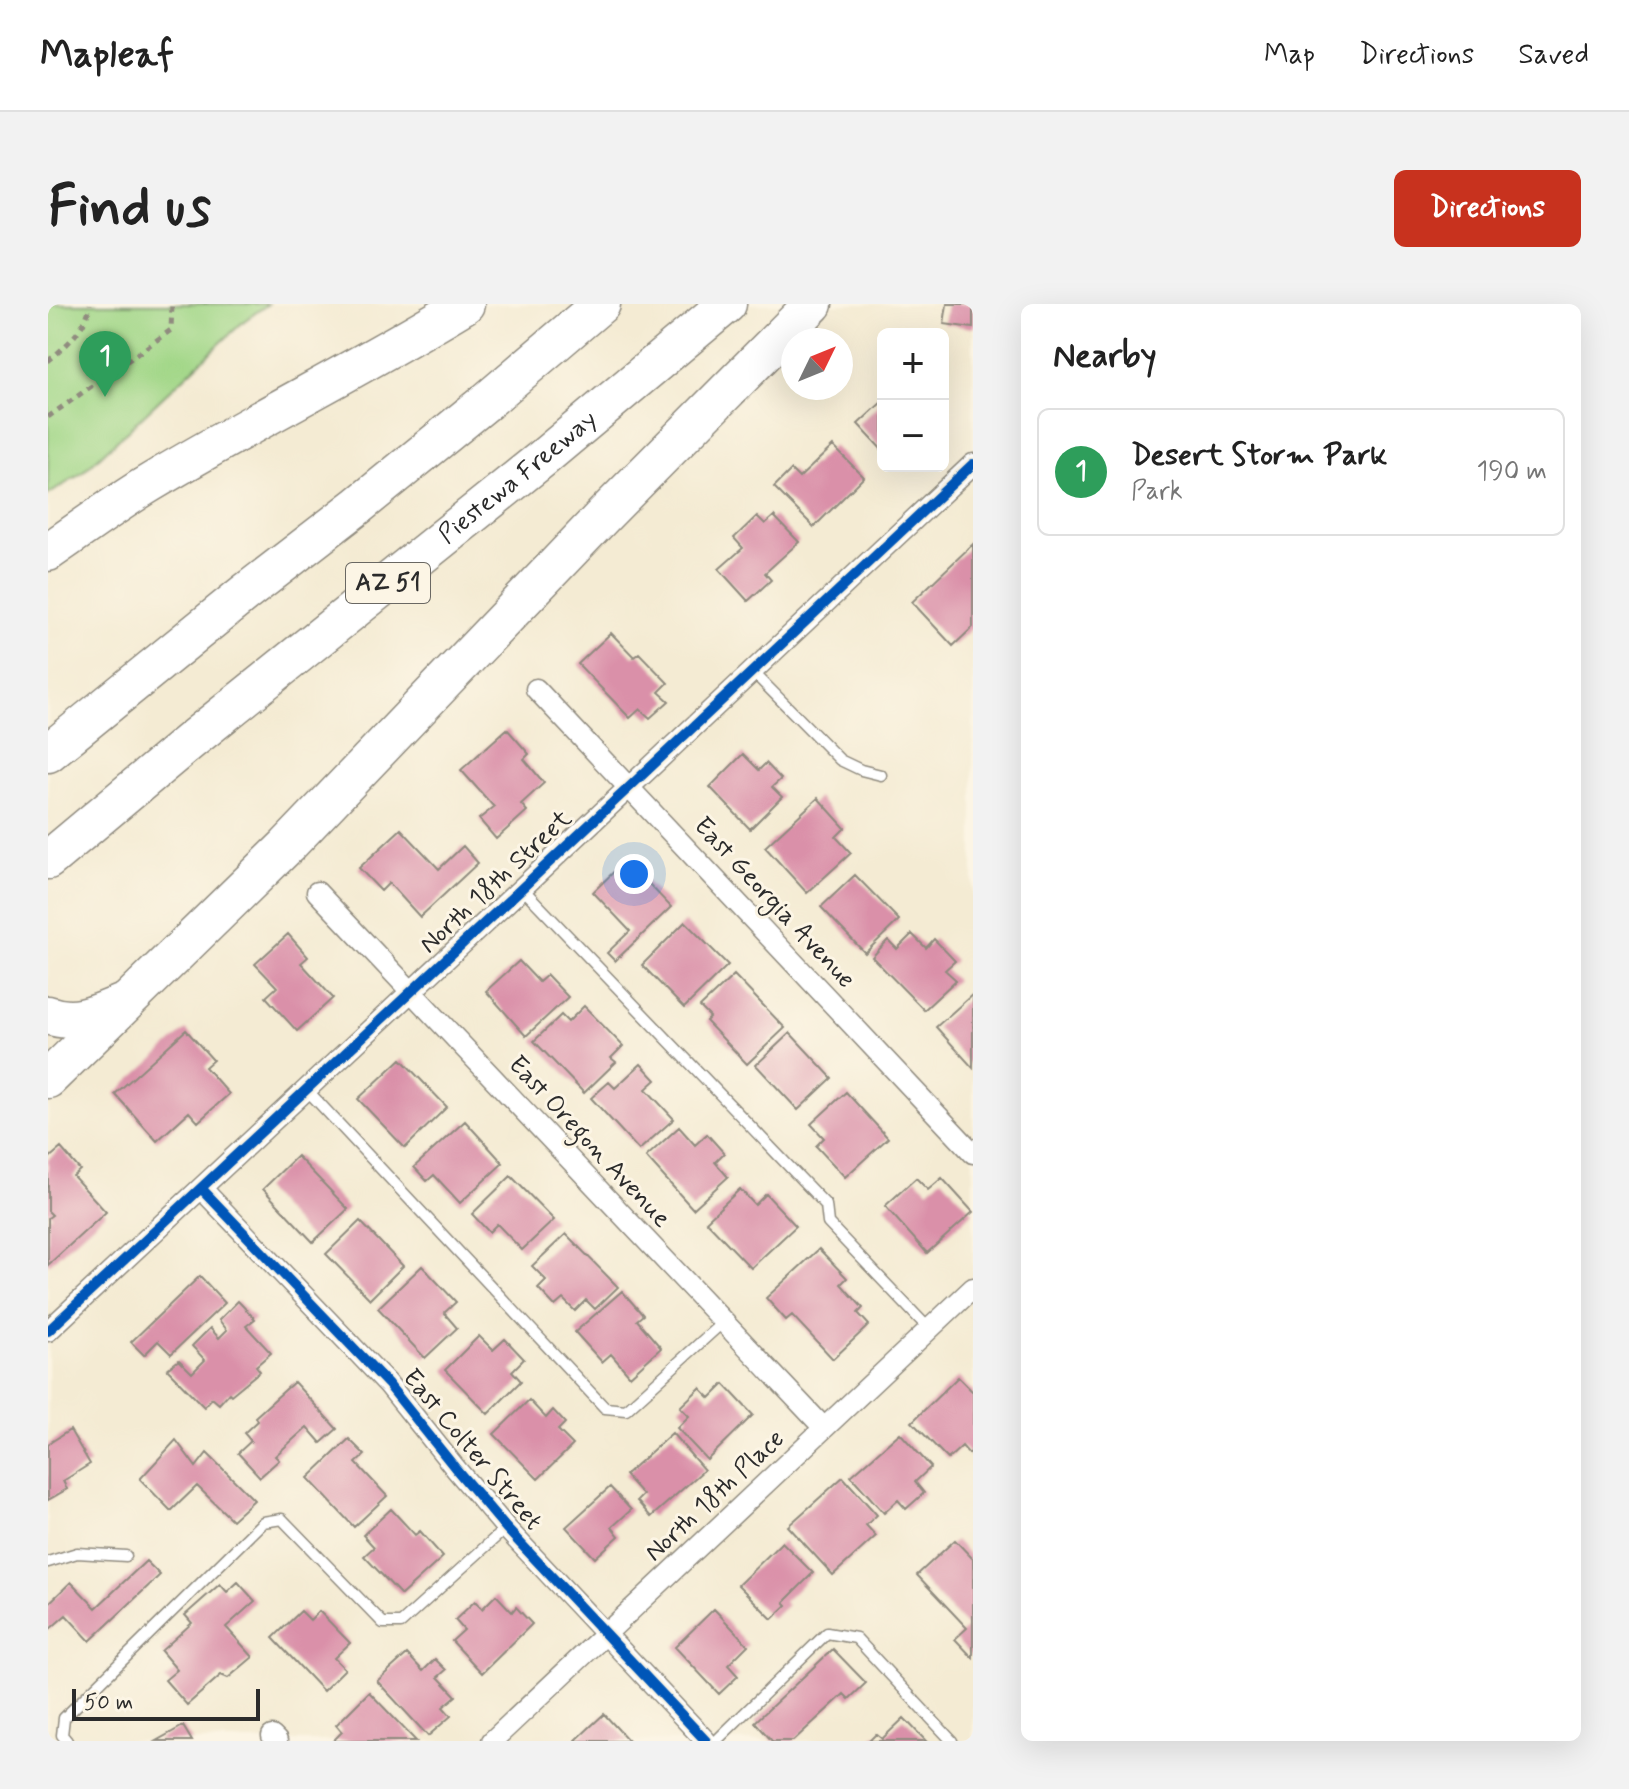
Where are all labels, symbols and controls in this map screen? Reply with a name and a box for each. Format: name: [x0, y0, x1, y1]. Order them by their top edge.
text: Mapleaf: [40, 31, 174, 80]
text: Map: [1264, 37, 1315, 74]
text: Directions: [1359, 37, 1474, 74]
text: Saved: [1518, 37, 1589, 74]
button: Directions: [1394, 170, 1581, 247]
text: Find us: [48, 172, 211, 245]
north arrow: [781, 328, 853, 400]
map controls: [877, 328, 949, 472]
button: +: [877, 328, 949, 400]
pin: 1: [79, 331, 131, 397]
text: Nearby: [1053, 334, 1157, 379]
button: −: [877, 400, 949, 472]
street label: Piestewa Freeway: [432, 403, 604, 552]
text: Desert Storm Park: [1131, 436, 1387, 475]
text: 1: [1075, 455, 1087, 489]
text: 190 m: [1477, 455, 1547, 489]
text: Park: [1131, 475, 1183, 509]
road number: AZ 51: [346, 563, 430, 603]
street label: North 18th Street: [413, 803, 579, 961]
street label: East Georgia Avenue: [684, 810, 862, 997]
your location: [614, 854, 654, 894]
street label: East Oregon Avenue: [498, 1049, 678, 1238]
street label: East Colter Street: [394, 1362, 550, 1538]
street label: North 18th Place: [638, 1422, 792, 1570]
scale bar: [72, 1685, 260, 1721]
text: 50 m: [84, 1689, 133, 1717]

